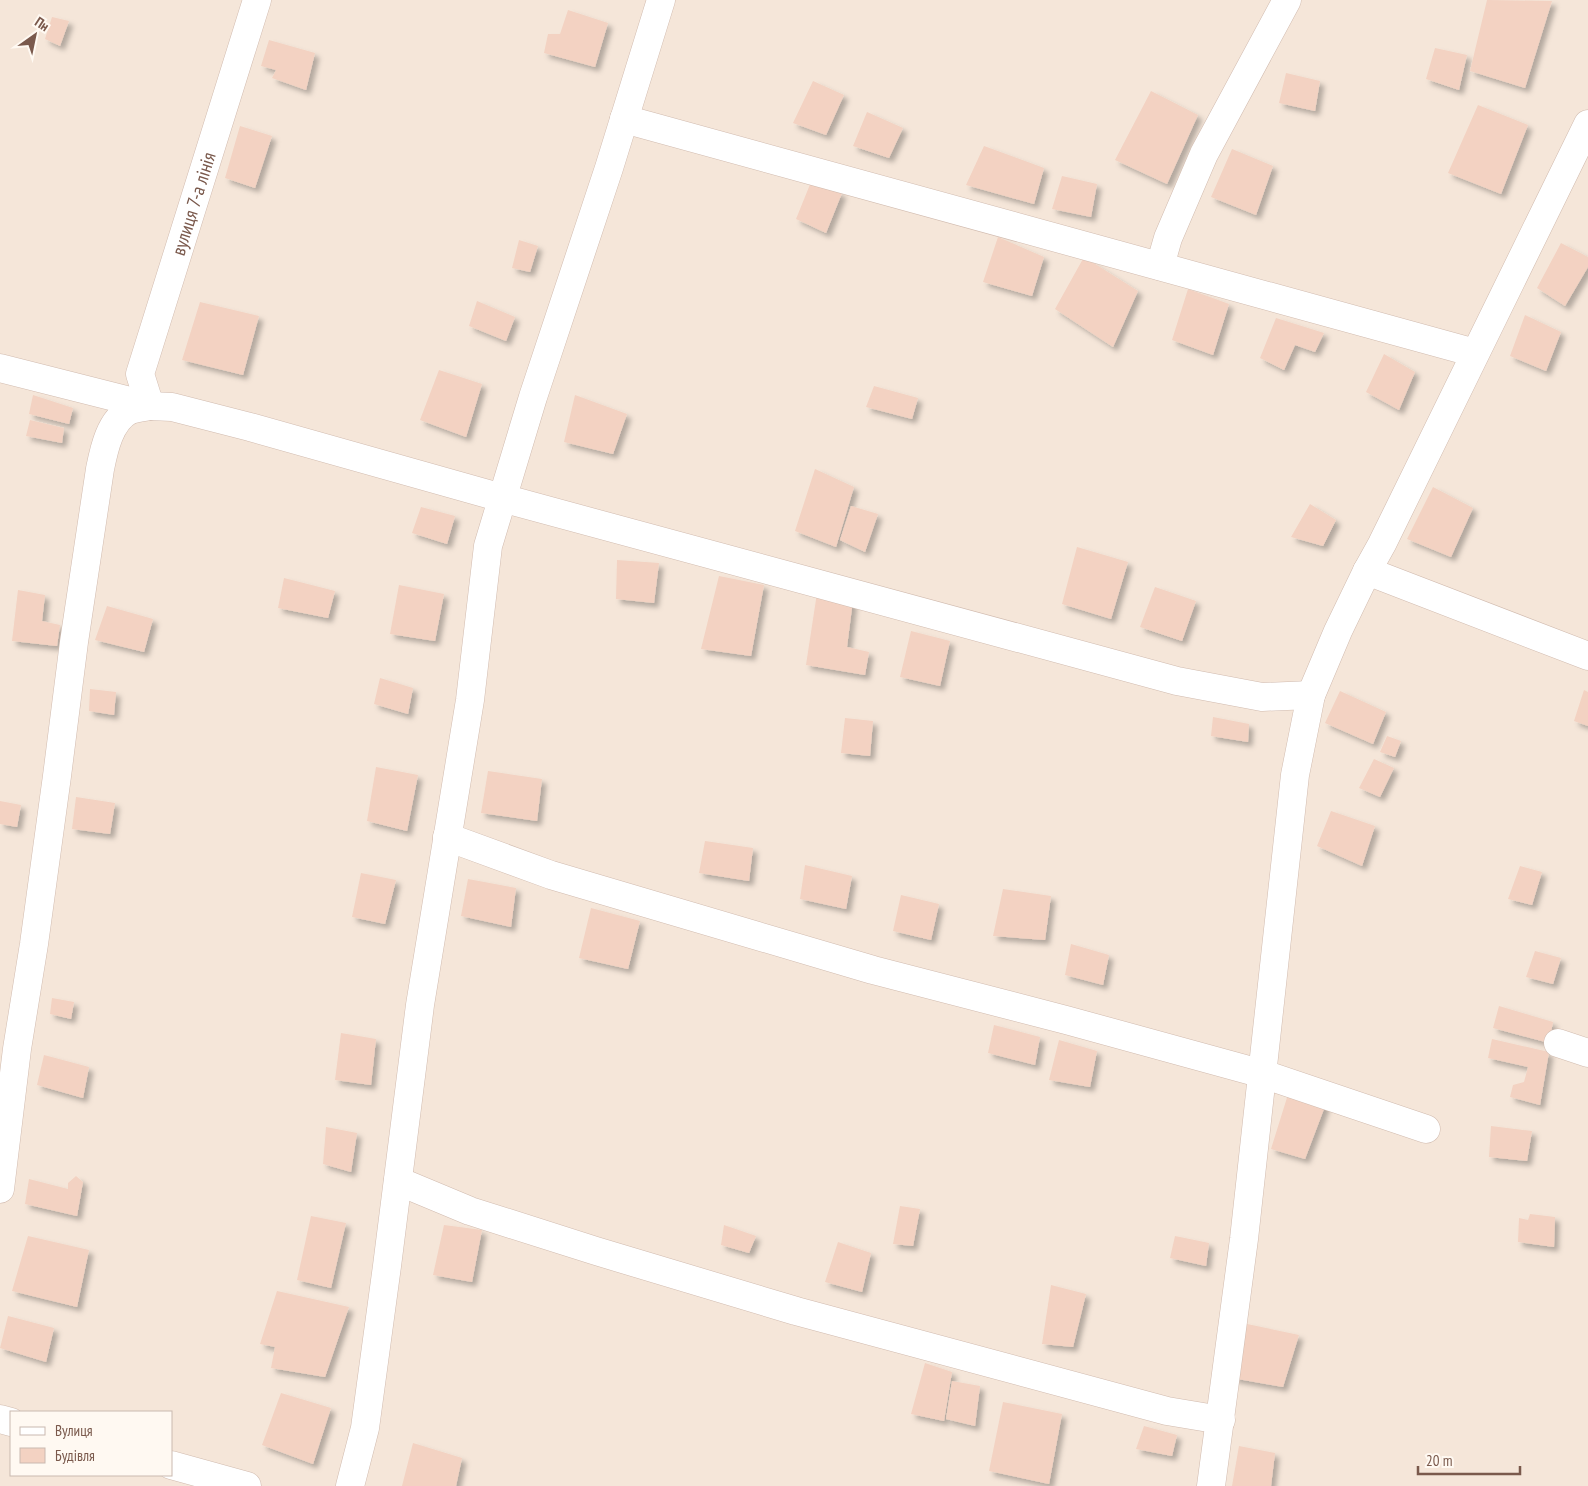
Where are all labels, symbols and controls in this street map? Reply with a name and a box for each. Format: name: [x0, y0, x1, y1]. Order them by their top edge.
north arrow: [10, 10, 60, 60]
text: Пн: [31, 13, 53, 35]
street label: вулиця 7-а лінія: [166, 149, 221, 258]
legend: [10, 1411, 172, 1476]
text: Вулиця: [55, 1421, 93, 1440]
scale bar: [1418, 1444, 1520, 1476]
text: Будівля: [55, 1446, 95, 1465]
text: 20 m: [1426, 1451, 1452, 1470]

